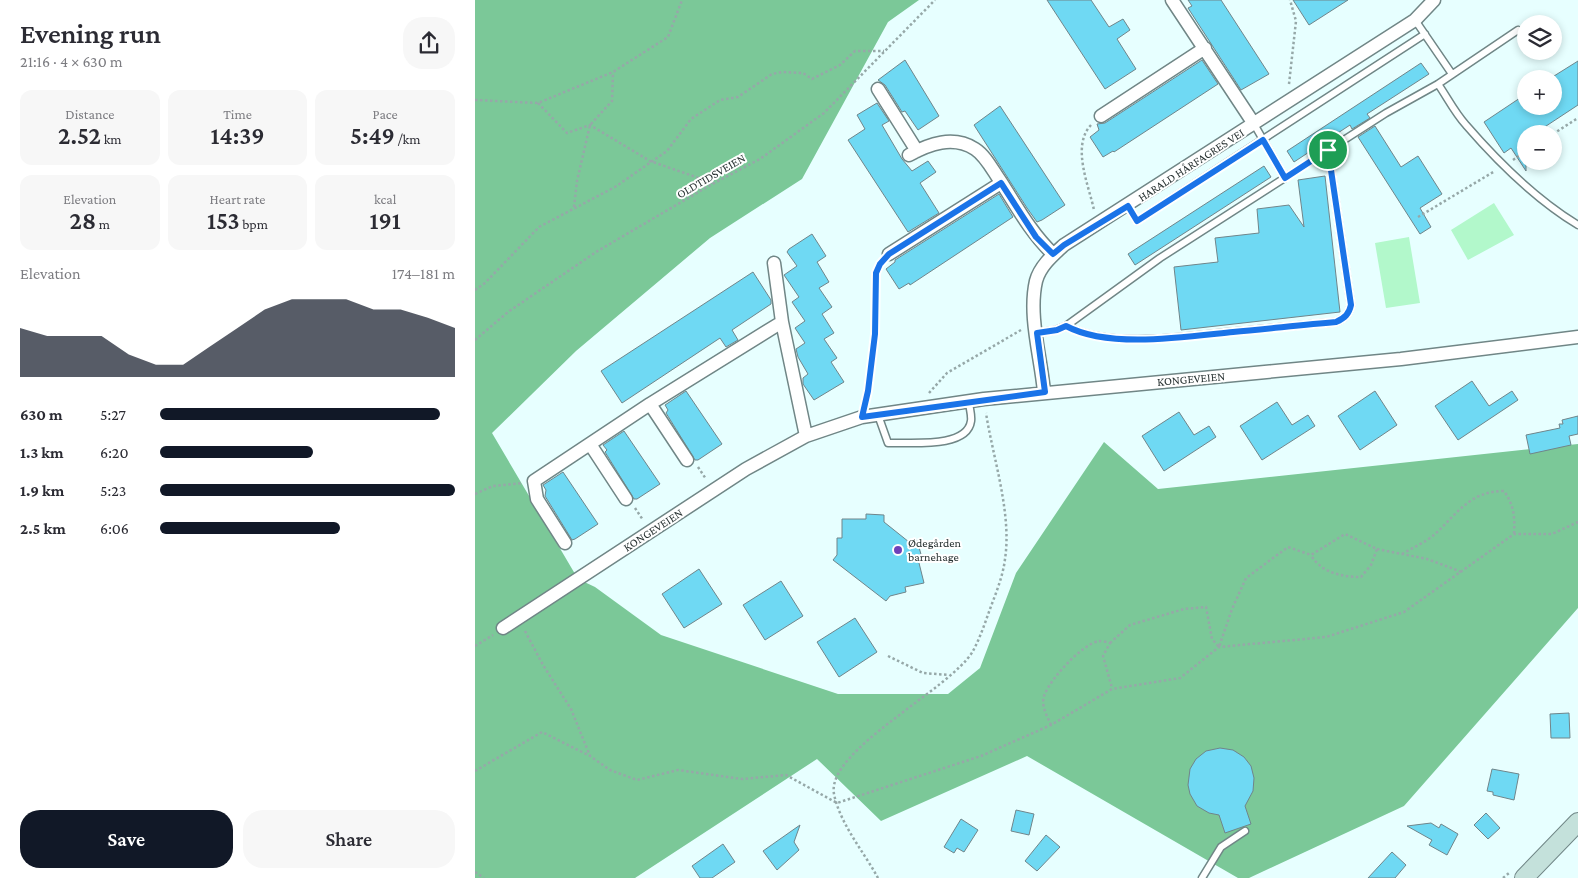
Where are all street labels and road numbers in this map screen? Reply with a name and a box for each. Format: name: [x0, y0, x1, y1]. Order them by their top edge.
street label: HARALD HÅRFAGRES VEI: [1135, 125, 1247, 204]
street label: OLDTIDSVEIEN: [674, 151, 748, 201]
street label: KONGEVEIEN: [1156, 369, 1226, 389]
street label: KONGEVEIEN: [621, 506, 685, 554]

